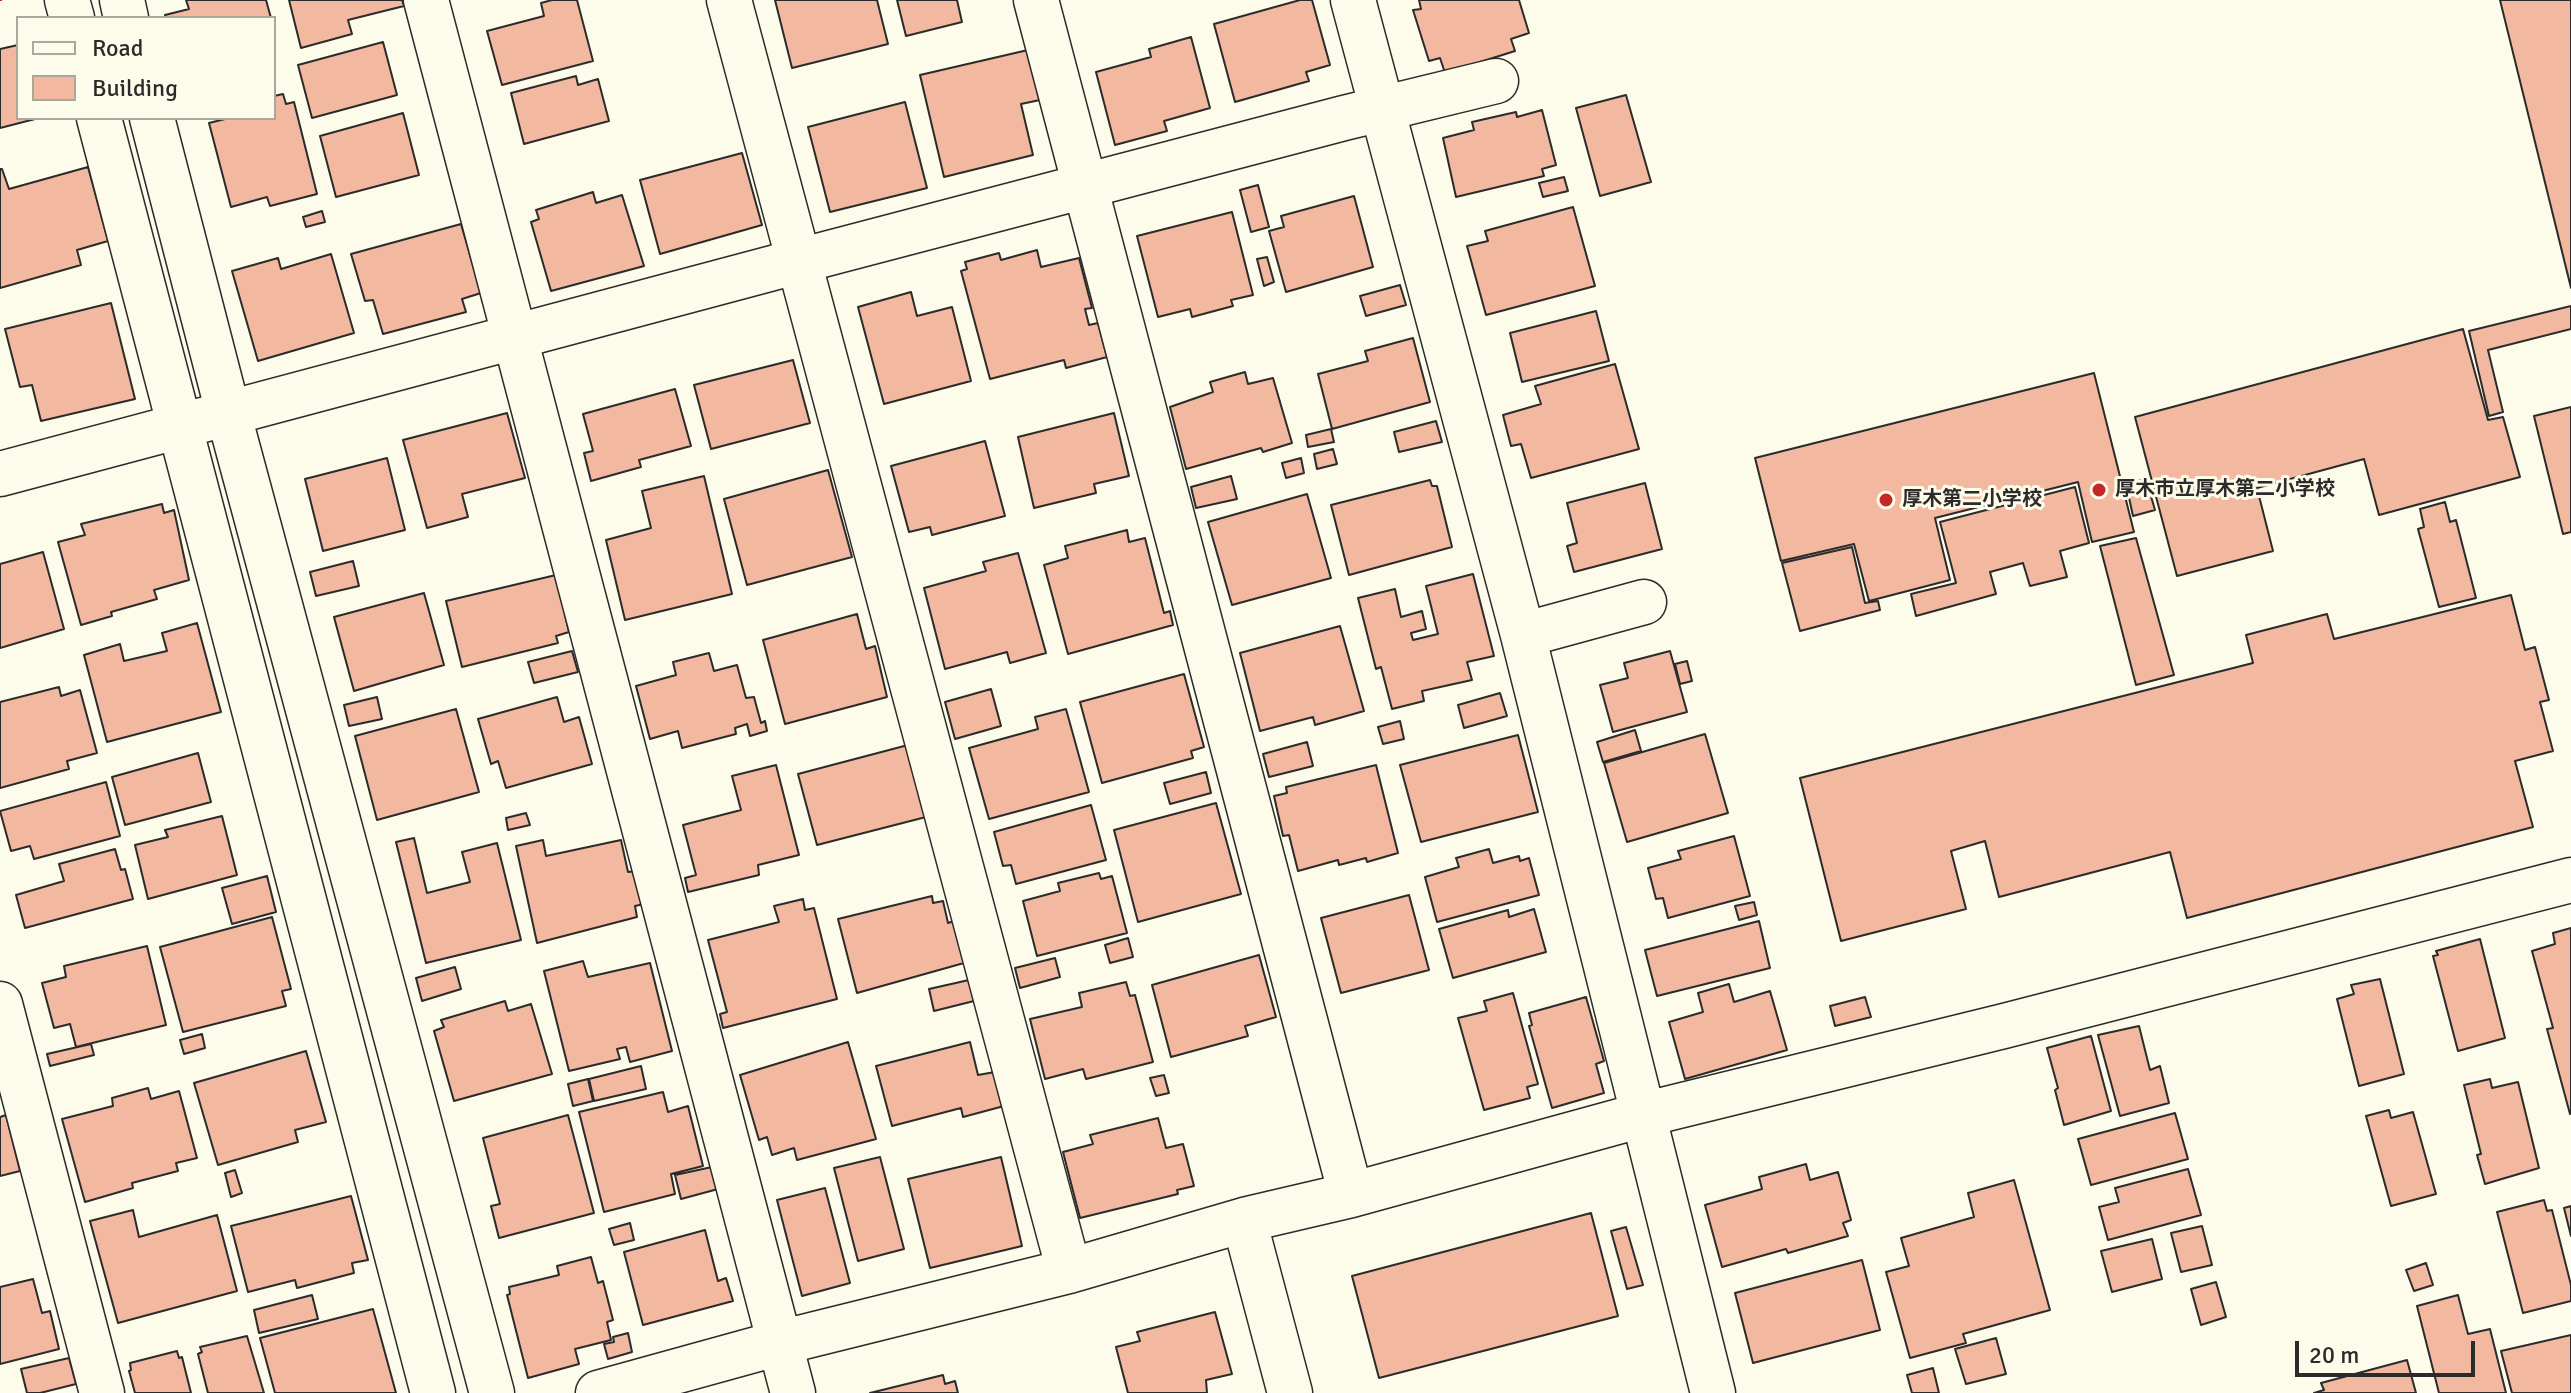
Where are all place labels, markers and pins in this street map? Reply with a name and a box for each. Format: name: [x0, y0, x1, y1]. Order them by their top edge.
place label: 厚木市立厚木第二小学校: [2115, 478, 2335, 502]
marker: 厚木市立厚木第二小学校: [2090, 481, 2108, 499]
place label: 厚木第二小学校: [1902, 488, 2042, 512]
marker: 厚木第二小学校: [1877, 491, 1895, 509]

